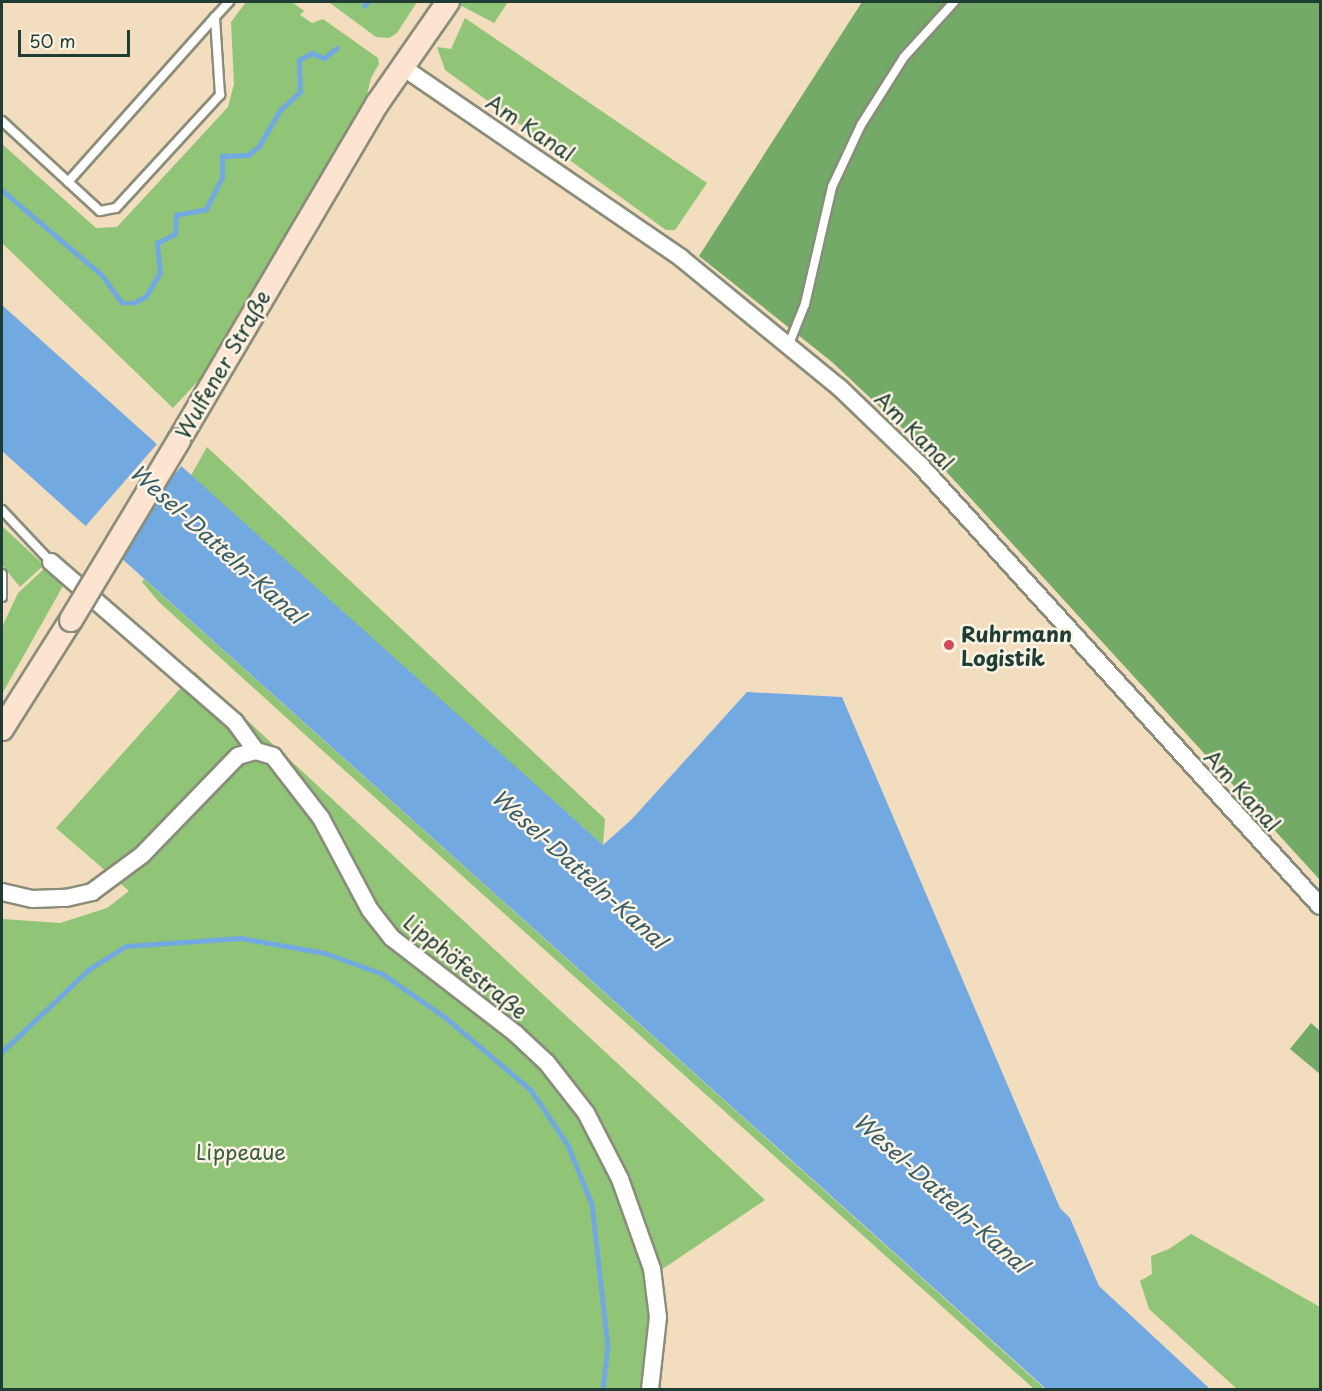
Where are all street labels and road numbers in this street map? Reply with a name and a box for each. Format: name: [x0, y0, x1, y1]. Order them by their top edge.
street label: Am Kanal: [482, 88, 580, 166]
street label: Wulfener Straße: [169, 285, 275, 443]
street label: Am Kanal: [870, 385, 960, 475]
street label: Am Kanal: [1200, 744, 1286, 836]
street label: Lipphöfestraße: [399, 908, 533, 1024]

